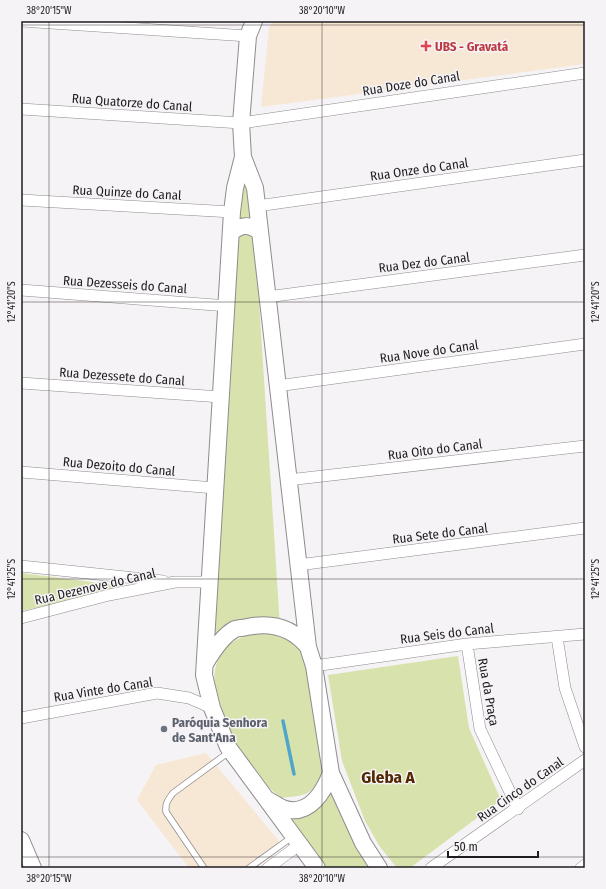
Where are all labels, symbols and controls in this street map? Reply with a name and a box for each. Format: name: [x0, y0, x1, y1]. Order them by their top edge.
text: 38°20'15"W: [26, 5, 72, 17]
text: 38°20'10"W: [299, 5, 346, 17]
place label: UBS - Gravatá: [435, 39, 509, 54]
marker: UBS - Gravatá: [420, 40, 432, 52]
street label: Rua Doze do Canal: [361, 68, 461, 99]
street label: Rua Quatorze do Canal: [71, 91, 193, 114]
street label: Rua Onze do Canal: [369, 155, 470, 184]
street label: Rua Quinze do Canal: [72, 182, 182, 203]
street label: Rua Dez do Canal: [378, 249, 471, 276]
street label: Rua Dezesseis do Canal: [63, 273, 188, 296]
text: 12°41'20"S: [6, 281, 18, 323]
text: 12°41'20"S: [590, 281, 602, 323]
street label: Rua Nove do Canal: [379, 337, 480, 366]
street label: Rua Dezessete do Canal: [59, 365, 186, 388]
street label: Rua Oito do Canal: [387, 436, 484, 463]
street label: Rua Dezoito do Canal: [62, 454, 176, 479]
street label: Rua Sete do Canal: [392, 520, 489, 547]
text: 12°41'25"S: [6, 559, 18, 599]
text: 12°41'25"S: [590, 559, 602, 599]
street label: Rua Dezenove do Canal: [33, 565, 158, 608]
street label: Rua Seis do Canal: [399, 620, 495, 647]
street label: Rua da Praça: [475, 657, 502, 727]
street label: Rua Vinte do Canal: [53, 674, 154, 705]
place label: Paróquia Senhora de Sant'Ana: [172, 715, 268, 745]
marker: Paróquia Senhora de Sant'Ana: [159, 724, 169, 734]
street label: Rua Cinco do Canal: [474, 754, 567, 825]
district label: Gleba A: [361, 767, 416, 788]
scale bar: [448, 833, 538, 859]
text: 50 m: [454, 840, 478, 854]
text: 38°20'15"W: [26, 873, 72, 885]
text: 38°20'10"W: [299, 873, 346, 885]

